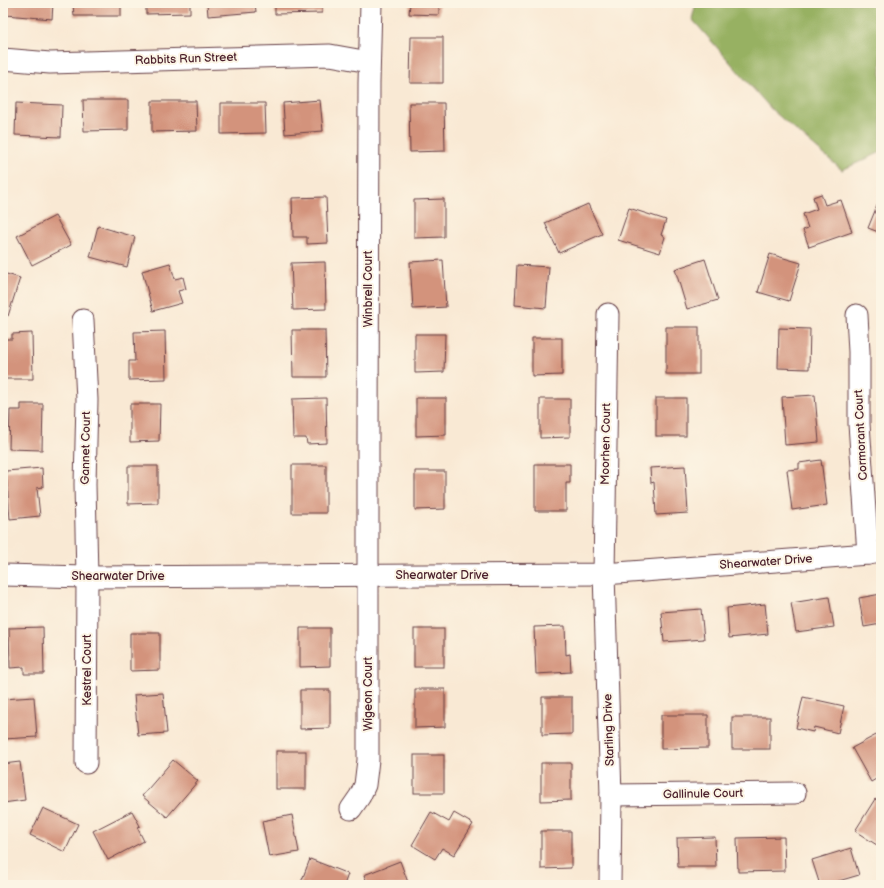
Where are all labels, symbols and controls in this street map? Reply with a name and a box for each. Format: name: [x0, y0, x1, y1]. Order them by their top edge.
street label: Rabbits Run Street: [135, 50, 238, 68]
street label: Winbrell Court: [361, 250, 376, 327]
street label: Cormorant Court: [851, 389, 871, 481]
street label: Moorhen Court: [598, 402, 614, 485]
street label: Gannet Court: [78, 411, 94, 485]
street label: Shearwater Drive: [719, 551, 813, 573]
street label: Shearwater Drive: [395, 568, 489, 583]
street label: Shearwater Drive: [71, 569, 165, 584]
street label: Kestrel Court: [80, 634, 95, 706]
street label: Wigeon Court: [361, 657, 376, 731]
street label: Starling Drive: [600, 694, 618, 766]
street label: Gallinule Court: [663, 786, 744, 802]

